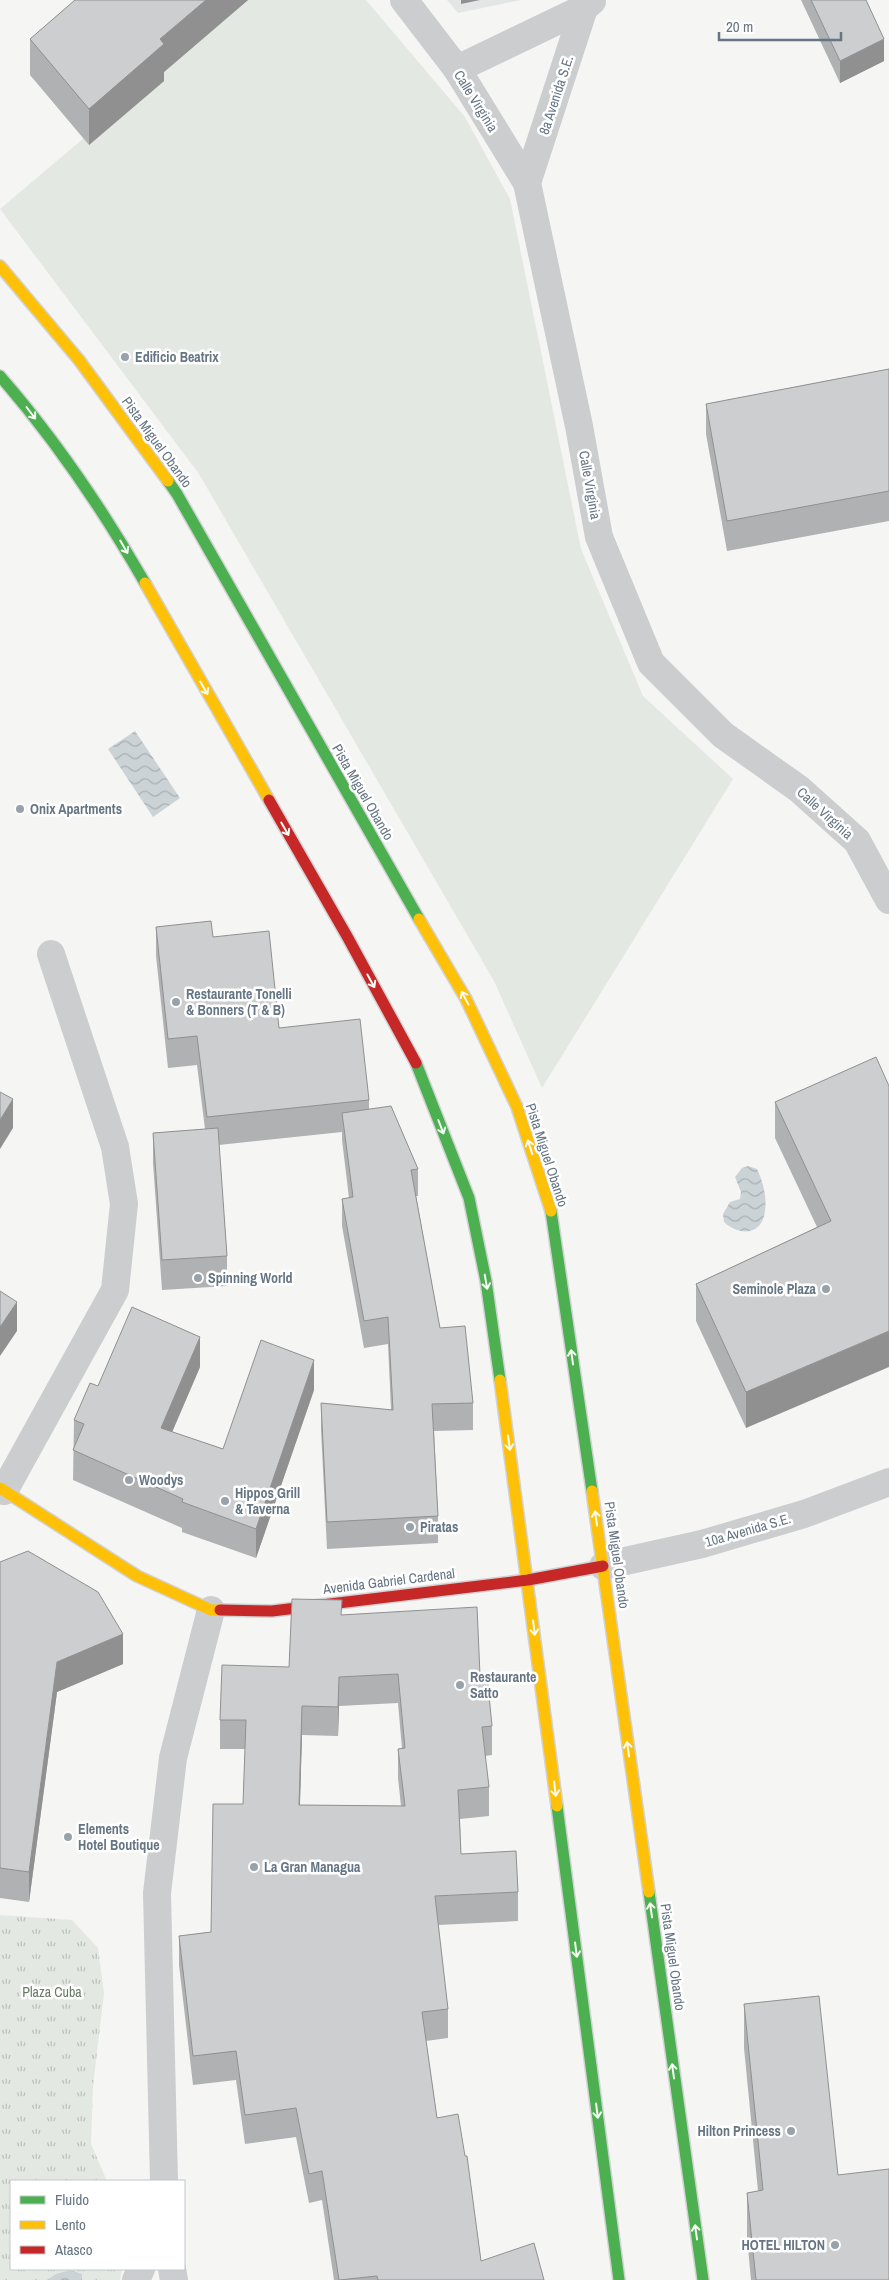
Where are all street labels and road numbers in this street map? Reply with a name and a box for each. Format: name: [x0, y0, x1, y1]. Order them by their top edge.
street label: 8a Avenida S.E.: [535, 53, 577, 137]
street label: Calle Virginia: [450, 67, 502, 136]
street label: Pista Miguel Obando: [118, 393, 196, 491]
street label: Calle Virginia: [575, 449, 605, 521]
street label: Pista Miguel Obando: [328, 741, 398, 843]
street label: Calle Virginia: [793, 783, 857, 843]
street label: Pista Miguel Obando: [522, 1101, 572, 1209]
street label: Pista Miguel Obando: [601, 1500, 633, 1610]
street label: 10a Avenida S.E.: [703, 1509, 793, 1551]
street label: Avenida Gabriel Cardenal: [321, 1564, 456, 1598]
street label: Pista Miguel Obando: [657, 1902, 689, 2012]

